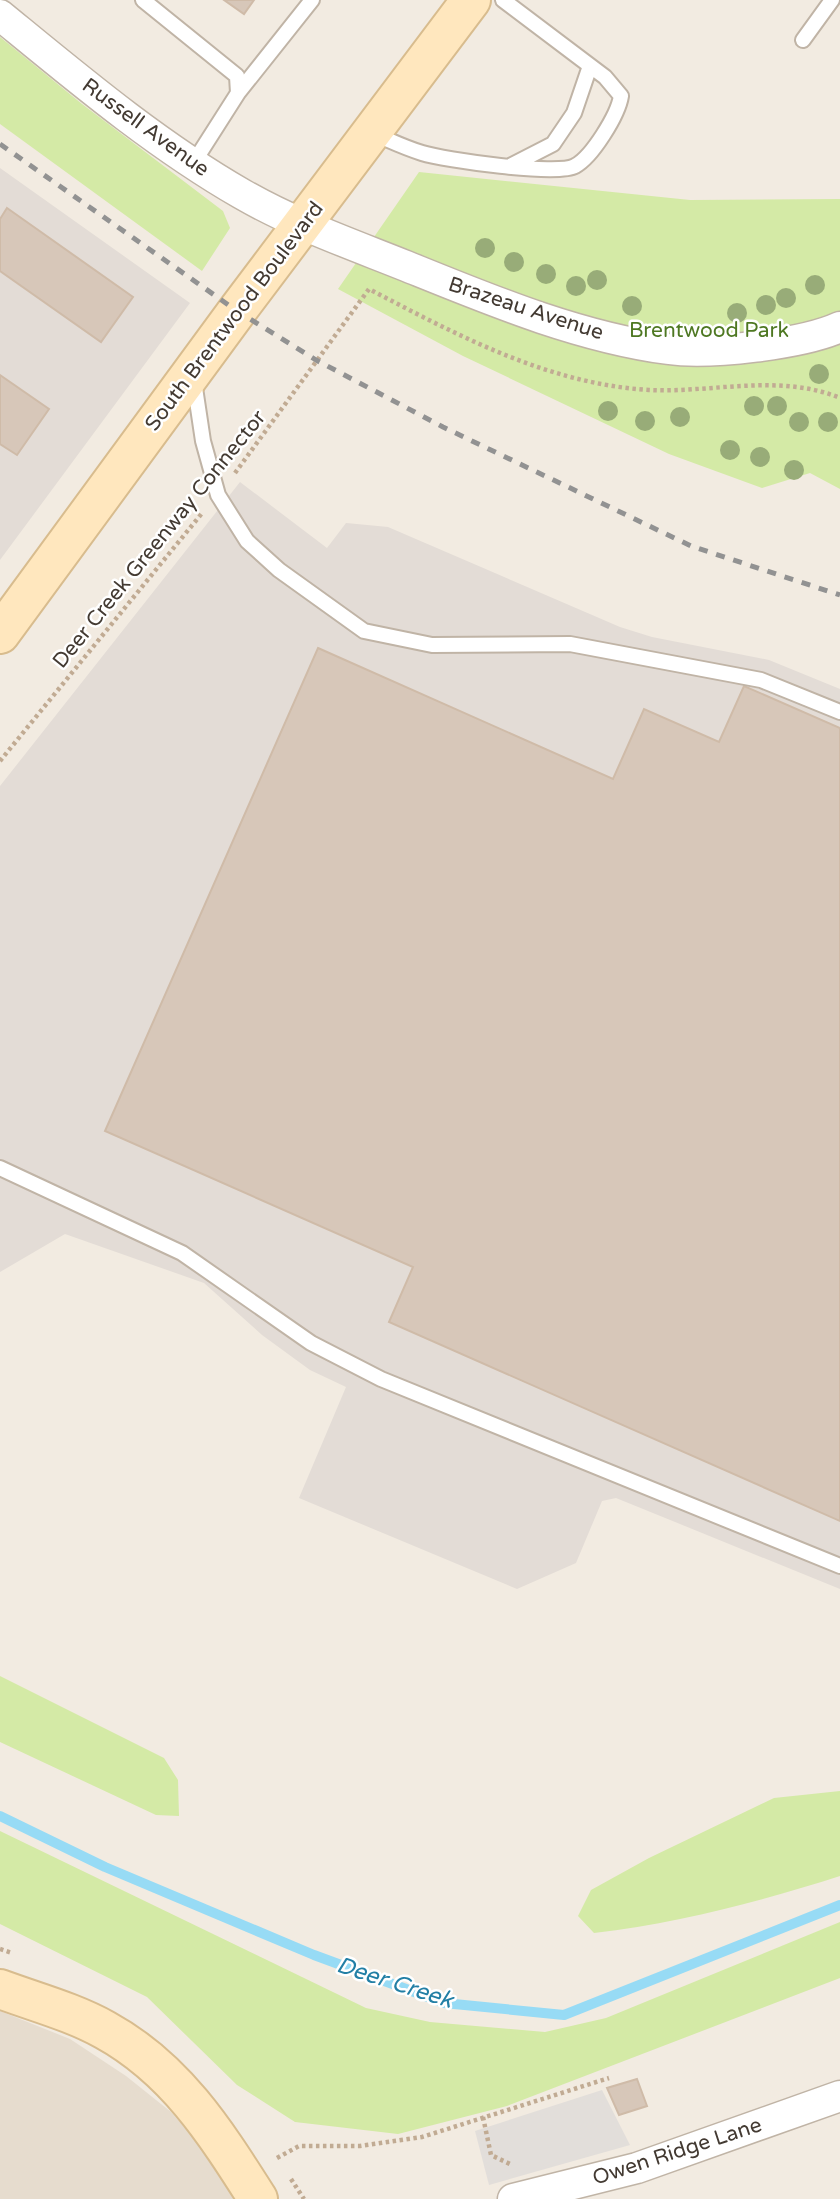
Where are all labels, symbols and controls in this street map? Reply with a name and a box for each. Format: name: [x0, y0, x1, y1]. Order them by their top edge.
street label: Russell Avenue: [77, 73, 214, 182]
street label: South Brentwood Boulevard: [140, 197, 329, 436]
street label: Brazeau Avenue: [445, 272, 607, 345]
park label: Brentwood Park: [629, 318, 789, 343]
street label: Deer Creek Greenway Connector: [47, 405, 271, 673]
water label: Deer Creek: [333, 1951, 458, 2015]
street label: Owen Ridge Lane: [589, 2112, 765, 2191]

